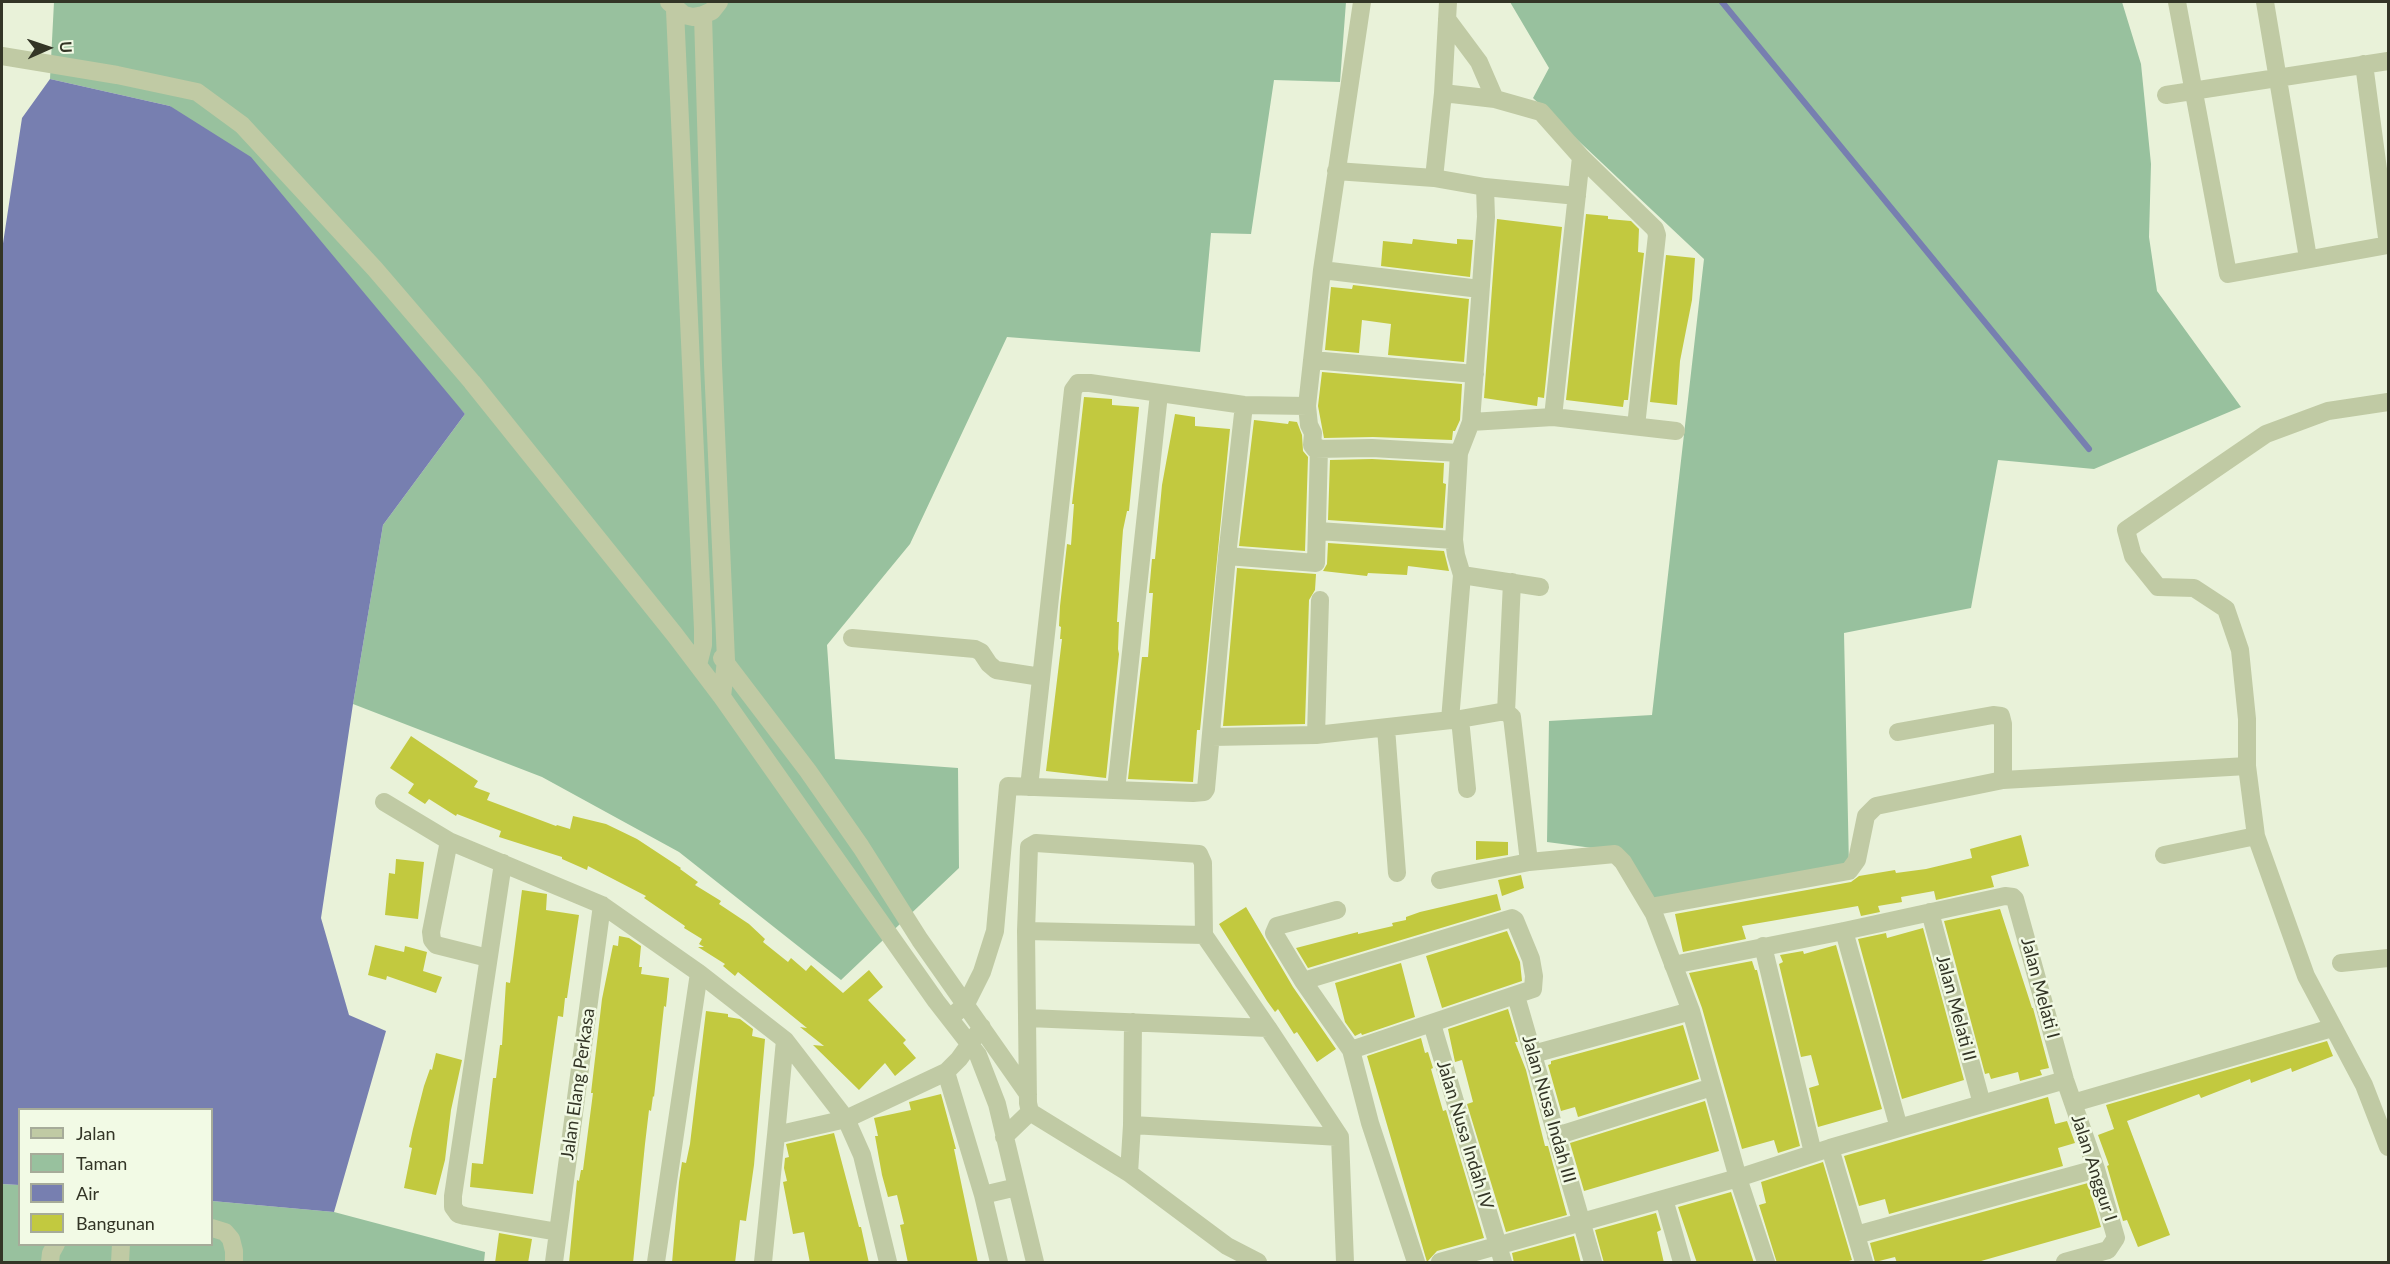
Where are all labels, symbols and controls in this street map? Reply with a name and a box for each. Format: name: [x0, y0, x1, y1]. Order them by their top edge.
north arrow: [18, 18, 78, 78]
text: U: [57, 41, 76, 53]
street label: Jalan Melati I: [2016, 935, 2064, 1041]
street label: Jalan Melati II: [1931, 953, 1981, 1063]
street label: Jalan Elang Perkasa: [557, 1007, 599, 1161]
street label: Jalan Nusa Indah III: [1518, 1033, 1580, 1185]
street label: Jalan Nusa Indah IV: [1432, 1058, 1498, 1212]
legend: [18, 1108, 213, 1246]
street label: Jalan Anggur I: [2067, 1112, 2121, 1224]
text: Jalan: [76, 1122, 115, 1144]
text: Taman: [76, 1152, 127, 1174]
text: Air: [76, 1182, 99, 1204]
text: Bangunan: [76, 1212, 155, 1234]

